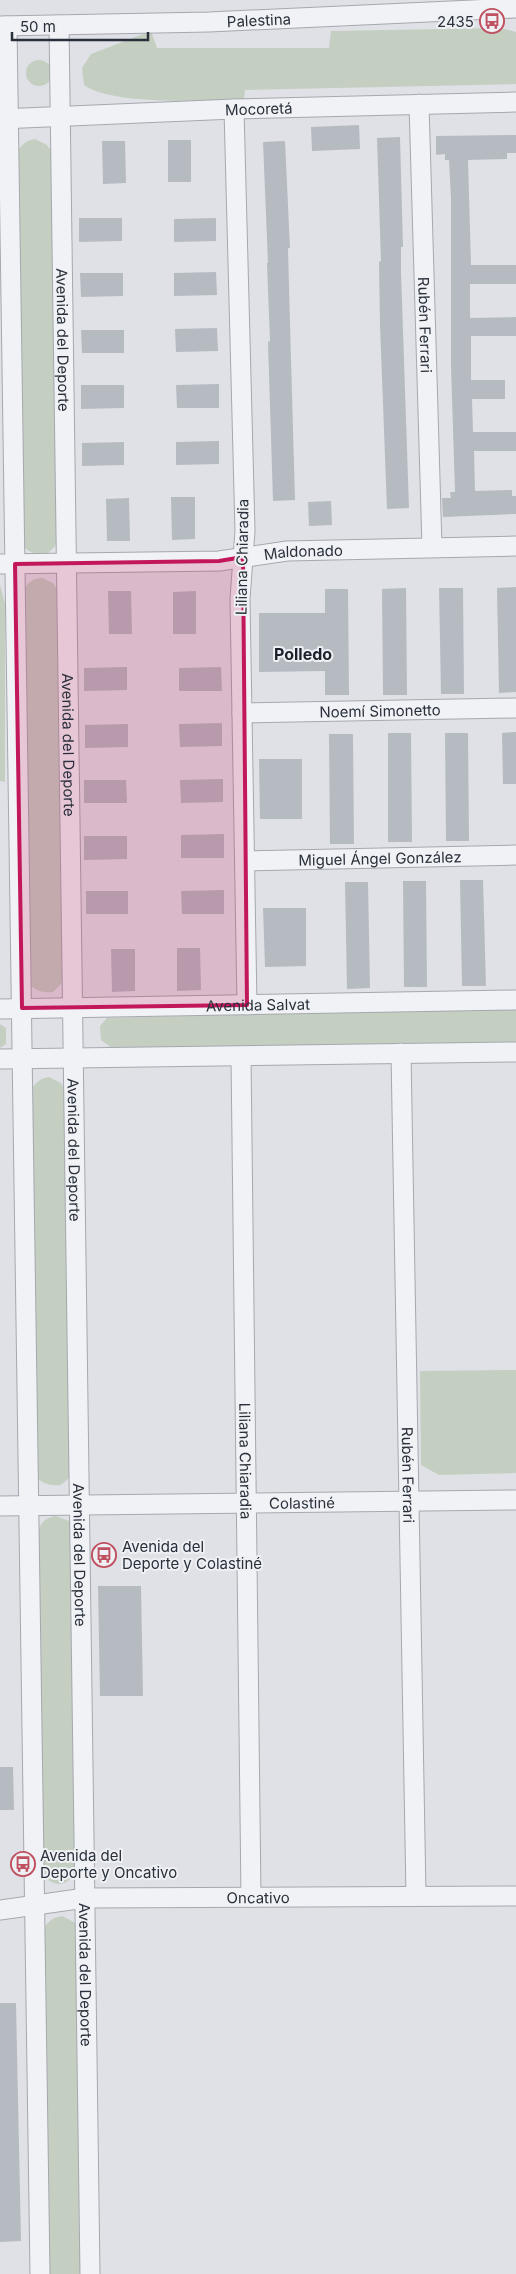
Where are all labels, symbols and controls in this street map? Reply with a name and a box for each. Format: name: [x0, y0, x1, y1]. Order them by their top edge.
bus stop icon: 2435: [479, 8, 505, 34]
street label: Palestina: [226, 9, 291, 31]
scale bar: [12, 10, 149, 42]
place label: 2435: [437, 12, 474, 31]
text: 50 m: [20, 17, 56, 36]
street label: Mocoretá: [225, 98, 293, 119]
street label: Avenida del Deporte: [53, 268, 74, 412]
street label: Rubén Ferrari: [415, 277, 436, 373]
street label: Liliana Chiaradia: [231, 499, 253, 615]
street label: Maldonado: [262, 540, 343, 564]
district label: Polledo: [274, 644, 332, 664]
street label: Avenida del Deporte: [58, 673, 79, 817]
street label: Noemí Simonetto: [319, 700, 441, 721]
street label: Miguel Ángel González: [298, 847, 462, 869]
street label: Avenida Salvat: [206, 994, 310, 1015]
street label: Avenida del Deporte: [64, 1078, 85, 1222]
street label: Liliana Chiaradia: [236, 1403, 256, 1519]
street label: Rubén Ferrari: [398, 1427, 419, 1523]
street label: Avenida del Deporte: [70, 1483, 91, 1627]
street label: Colastiné: [269, 1493, 335, 1512]
place label: Avenida del Deporte y Colastiné: [122, 1537, 262, 1573]
bus stop icon: Avenida del Deporte y Colastiné: [91, 1542, 117, 1568]
place label: Avenida del Deporte y Oncativo: [40, 1846, 177, 1882]
bus stop icon: Avenida del Deporte y Oncativo: [10, 1851, 36, 1877]
street label: Oncativo: [227, 1888, 290, 1907]
street label: Avenida del Deporte: [75, 1903, 96, 2047]

